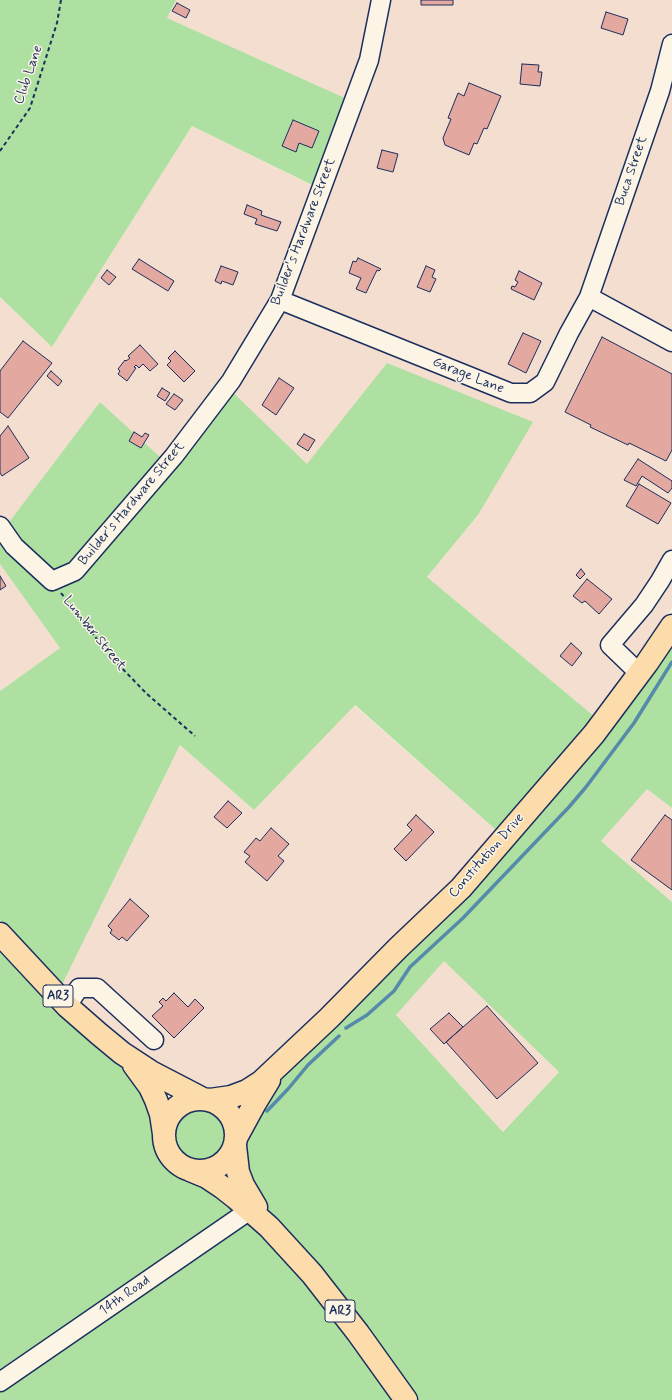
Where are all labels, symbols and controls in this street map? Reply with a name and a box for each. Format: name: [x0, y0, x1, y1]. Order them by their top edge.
street label: Club Lane: [11, 43, 47, 107]
street label: Buca Street: [612, 134, 652, 208]
street label: Builder's Hardware Street: [268, 156, 340, 308]
street label: Garage Lane: [430, 354, 506, 398]
street label: Builder's Hardware Street: [75, 439, 189, 569]
street label: Lumber Street: [59, 593, 129, 675]
street label: Constitution Drive: [446, 810, 528, 902]
road number: AR3: [43, 985, 73, 1007]
street label: 14th Road: [96, 1272, 154, 1320]
road number: AR3: [325, 1300, 355, 1322]

